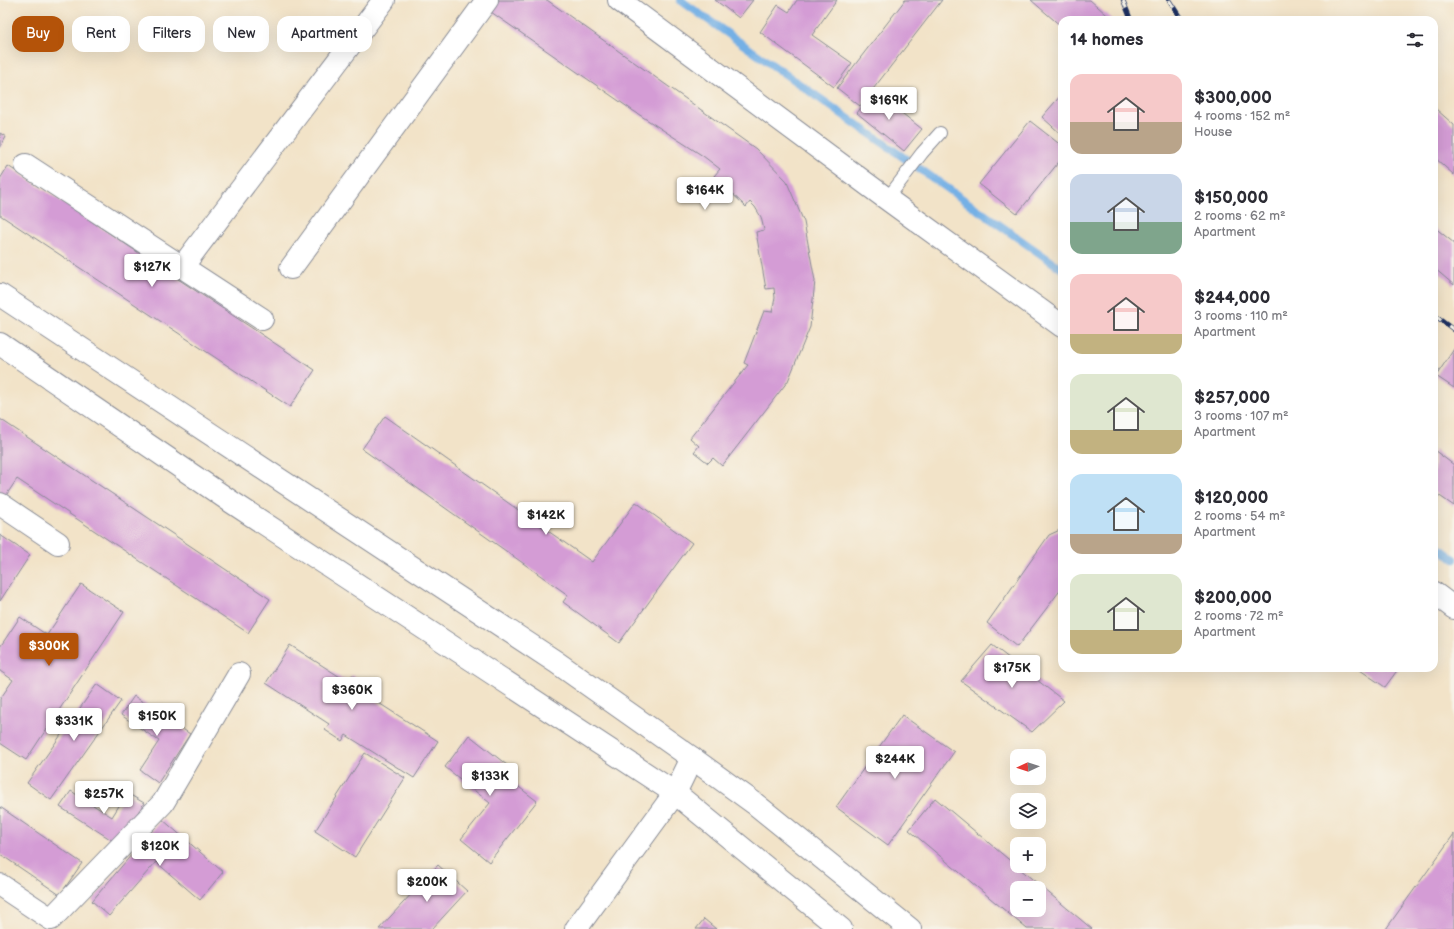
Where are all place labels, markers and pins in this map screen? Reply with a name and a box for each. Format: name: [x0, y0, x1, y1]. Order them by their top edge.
pin: $169K: [861, 87, 917, 121]
pin: $164K: [677, 177, 733, 211]
pin: $127K: [124, 254, 180, 288]
pin: $142K: [518, 502, 574, 536]
pin: $300K: [21, 633, 77, 667]
pin: $175K: [984, 655, 1040, 689]
pin: $360K: [324, 677, 380, 711]
pin: $150K: [129, 703, 185, 737]
pin: $331K: [46, 708, 102, 742]
pin: $244K: [867, 746, 923, 780]
pin: $133K: [462, 763, 518, 797]
pin: $257K: [76, 781, 132, 815]
pin: $120K: [132, 833, 188, 867]
pin: $200K: [399, 869, 455, 903]

